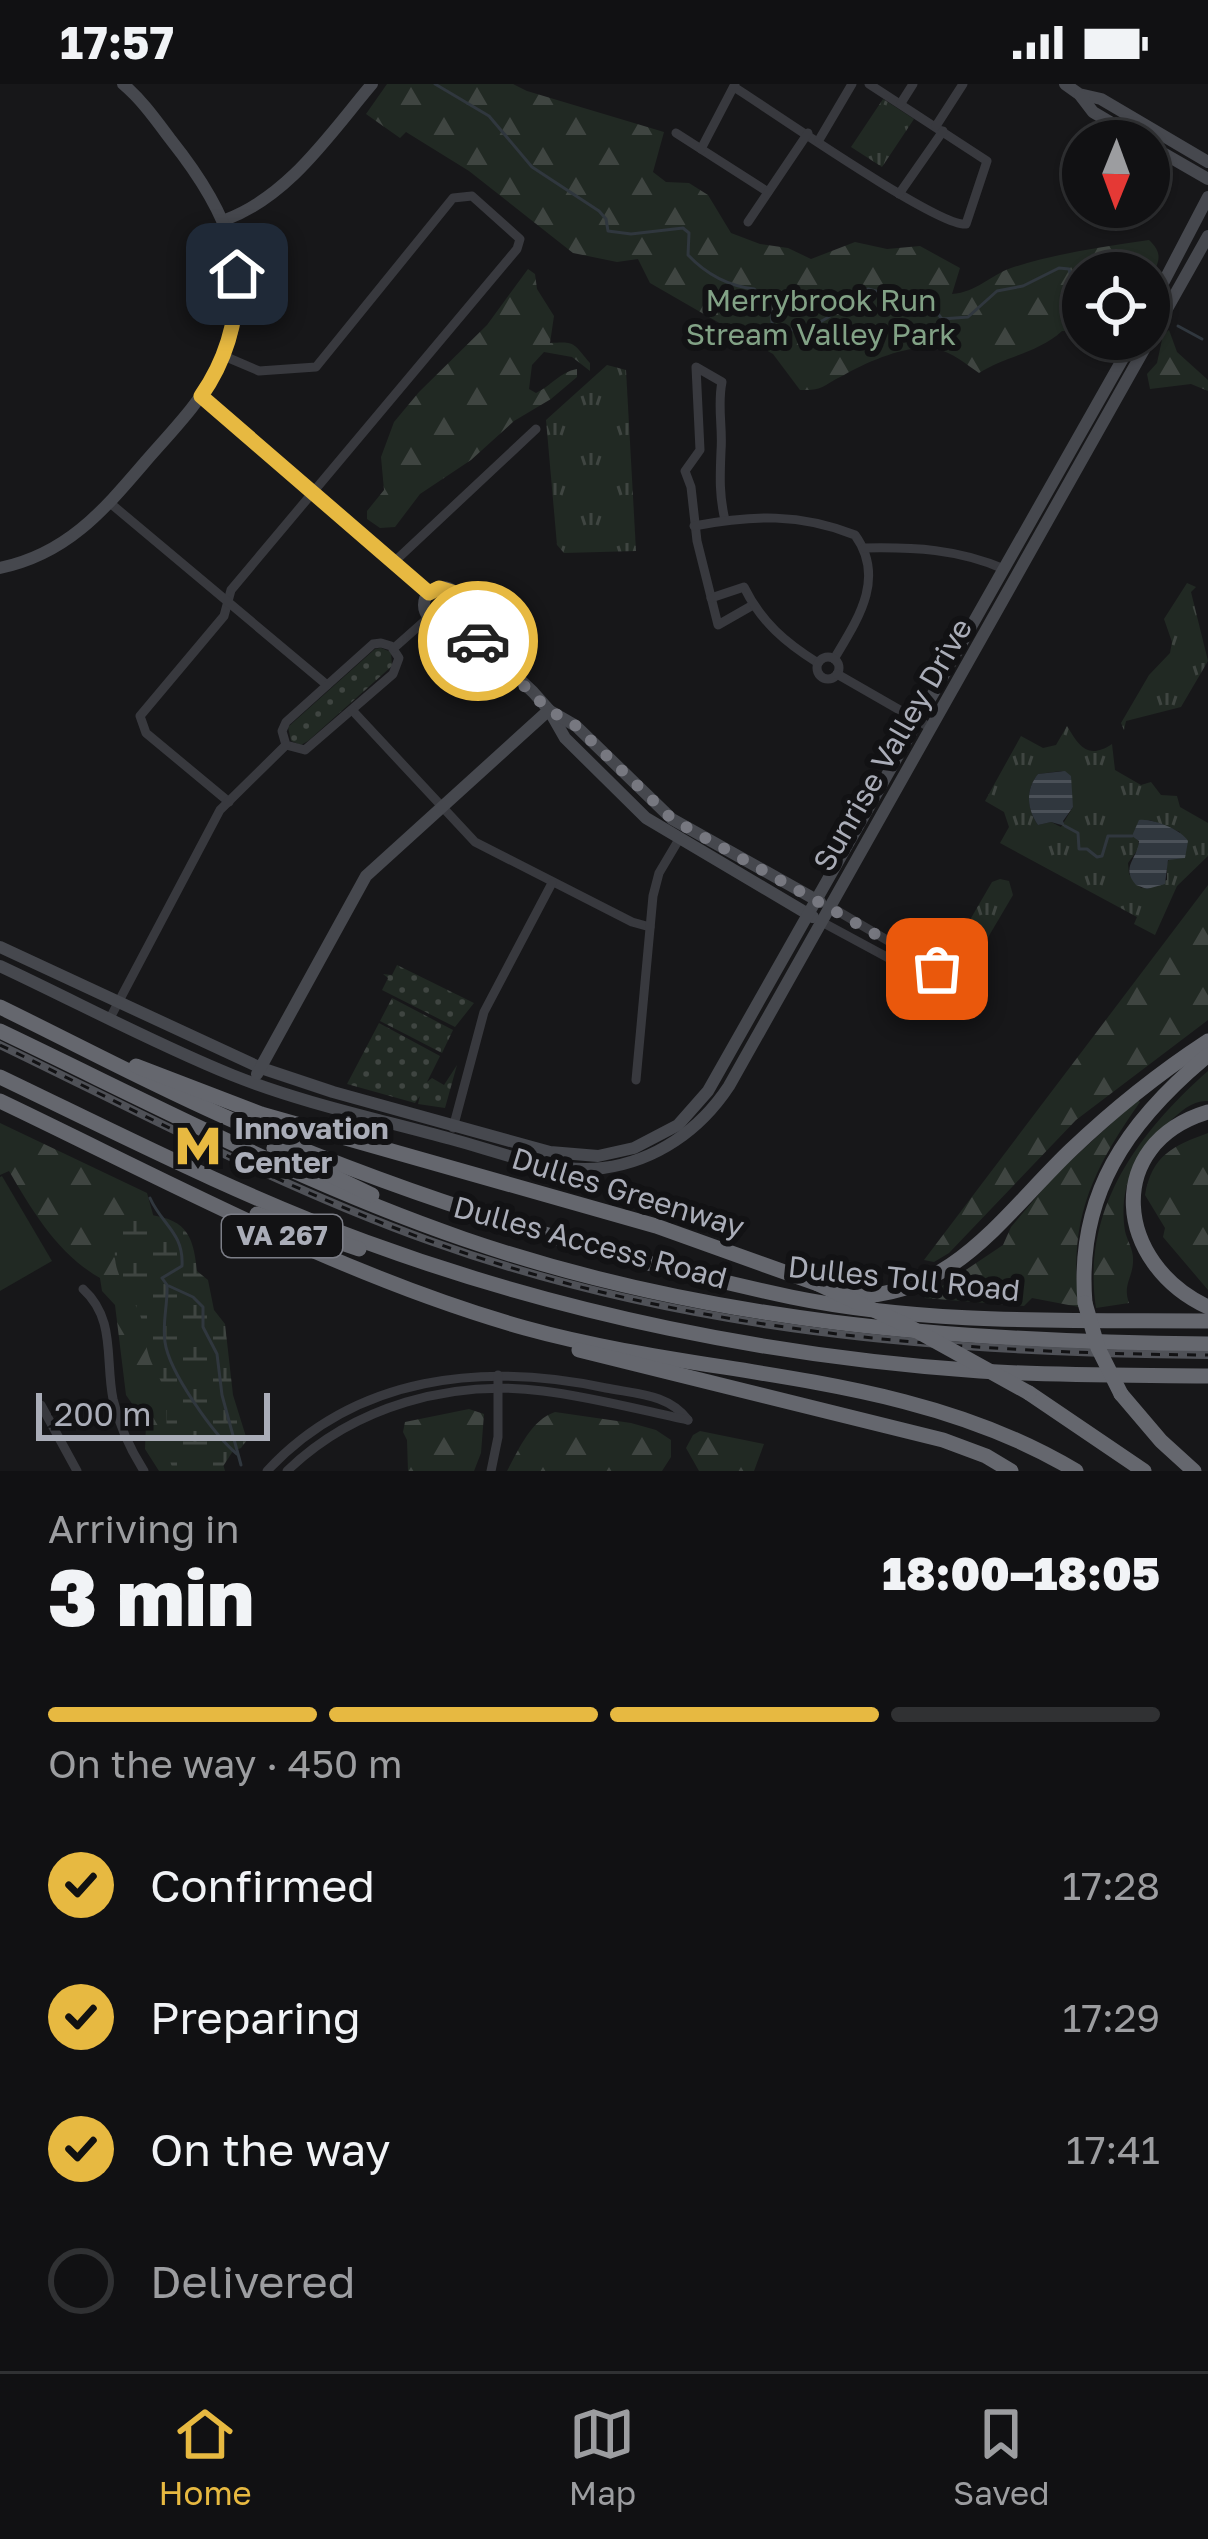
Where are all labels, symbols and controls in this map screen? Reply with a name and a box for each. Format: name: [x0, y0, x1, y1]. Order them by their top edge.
text: 17:57: [60, 15, 174, 69]
north arrow: [1062, 120, 1170, 228]
map controls: [1062, 120, 1170, 360]
pin: [186, 223, 288, 325]
icon: home: [204, 241, 270, 307]
button: locate: [1062, 252, 1170, 360]
park label: Merrybrook Run Stream Valley Park: [686, 282, 956, 352]
courier: [418, 581, 538, 701]
icon: car: [445, 608, 511, 674]
street label: Sunrise Valley Drive: [805, 612, 979, 877]
pin: [886, 918, 988, 1020]
icon: bag: [904, 936, 970, 1002]
place label: Innovation Center: [234, 1110, 389, 1180]
metro station icon: Innovation Center: [173, 1121, 223, 1171]
street label: Dulles Greenway: [508, 1140, 749, 1245]
street label: Dulles Access Road: [450, 1188, 731, 1296]
road number: VA 267: [222, 1215, 342, 1257]
street label: Dulles Toll Road: [786, 1248, 1022, 1308]
scale bar: [36, 1387, 270, 1440]
text: 200 m: [54, 1394, 152, 1433]
text: Arriving in: [48, 1505, 239, 1552]
text: 18:00–18:05: [882, 1546, 1160, 1600]
text: 3 min: [48, 1550, 254, 1643]
text: On the way · 450 m: [48, 1740, 403, 1787]
icon: check: [48, 1852, 114, 1918]
text: Confirmed: [150, 1858, 375, 1912]
text: 17:28: [1062, 1862, 1160, 1909]
icon: check: [48, 1984, 114, 2050]
text: Preparing: [150, 1990, 361, 2044]
text: 17:29: [1062, 1994, 1160, 2041]
icon: check: [48, 2116, 114, 2182]
text: On the way: [150, 2122, 391, 2176]
text: 17:41: [1066, 2126, 1160, 2173]
text: Delivered: [150, 2254, 355, 2308]
tab: Home: [159, 2401, 252, 2512]
tab: Map: [569, 2401, 636, 2512]
tab: Saved: [953, 2401, 1049, 2512]

